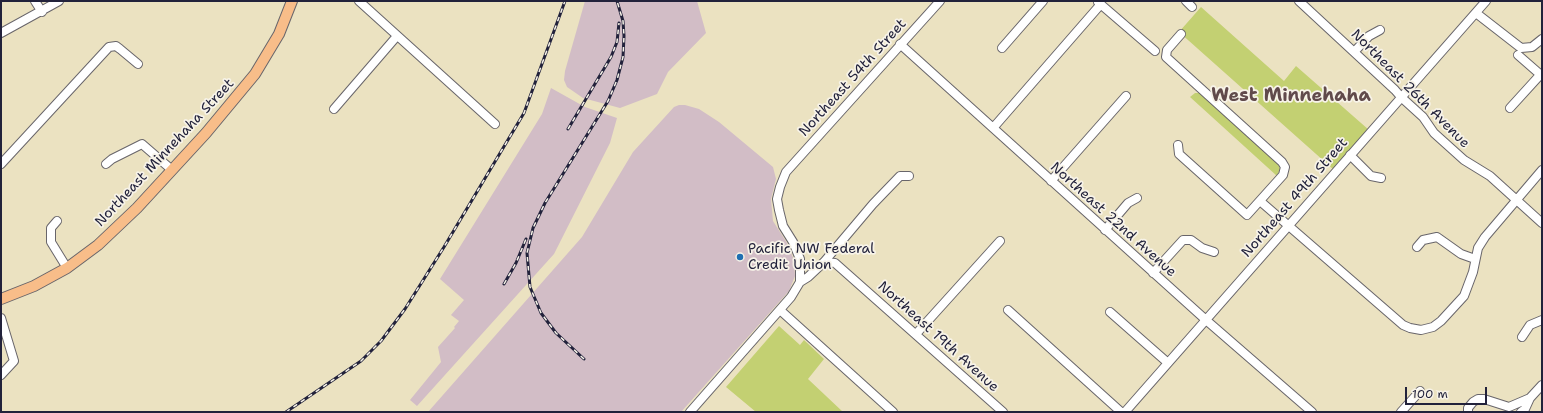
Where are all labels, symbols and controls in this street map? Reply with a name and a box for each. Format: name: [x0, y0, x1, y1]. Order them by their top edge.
street label: Northeast 54th Street: [796, 16, 910, 140]
street label: Northeast 26th Avenue: [1347, 26, 1473, 152]
street label: Northeast Minnehaha Street: [92, 76, 238, 230]
district label: West Minnehaha: [1211, 85, 1371, 107]
street label: Northeast 49th Street: [1239, 135, 1351, 261]
street label: Northeast 22nd Avenue: [1047, 159, 1179, 281]
place label: Pacific NW Federal Credit Union: [748, 241, 874, 274]
marker: Pacific NW Federal Credit Union: [735, 252, 745, 262]
street label: Northeast 19th Avenue: [874, 278, 1002, 396]
scale bar: [1407, 379, 1489, 405]
text: 100 m: [1412, 386, 1448, 402]

